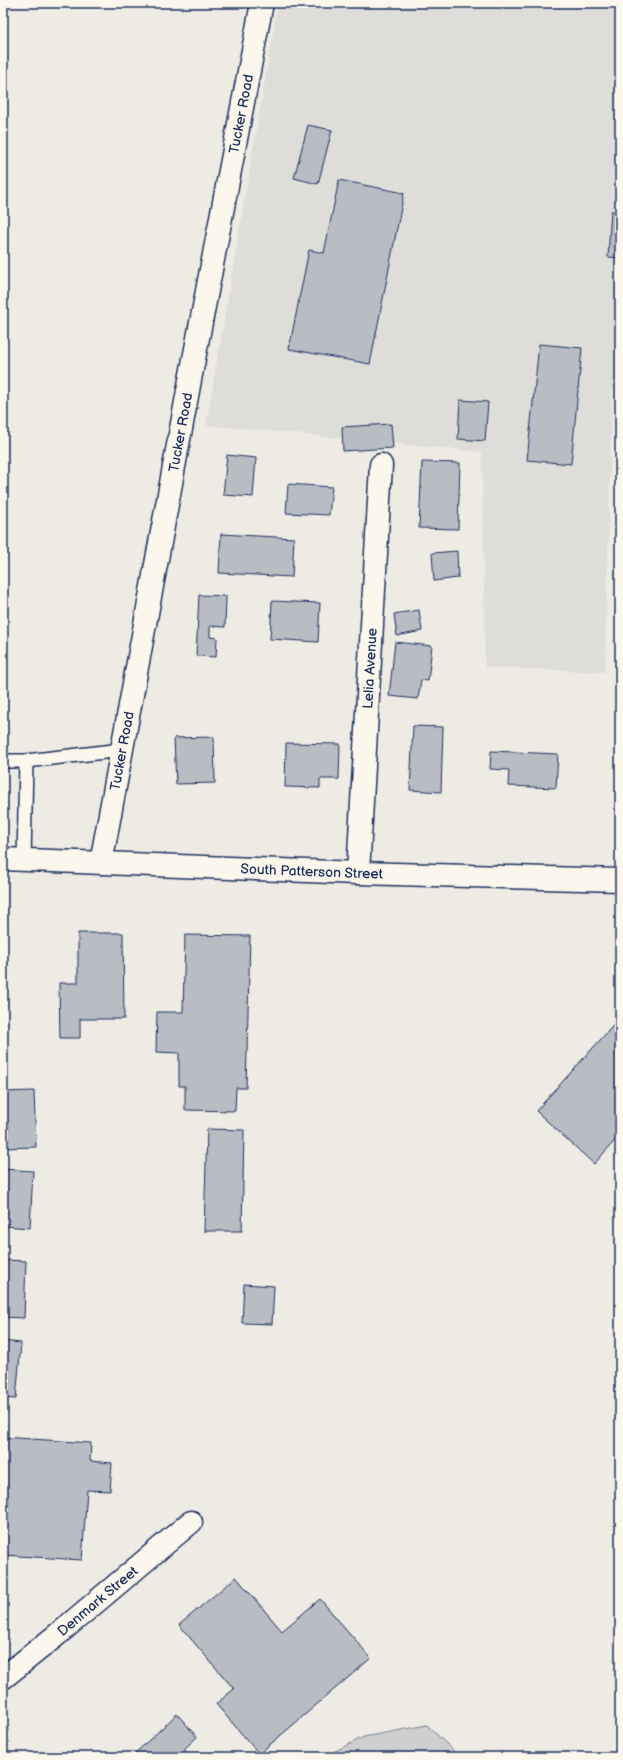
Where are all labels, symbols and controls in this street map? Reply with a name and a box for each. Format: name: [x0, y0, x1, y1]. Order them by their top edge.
street label: Tucker Road: [225, 73, 257, 155]
street label: Tucker Road: [165, 391, 196, 473]
street label: Lelia Avenue: [359, 627, 380, 709]
street label: Tucker Road: [106, 710, 137, 792]
street label: South Patterson Street: [240, 860, 384, 882]
street label: Denmark Street: [54, 1562, 142, 1639]

